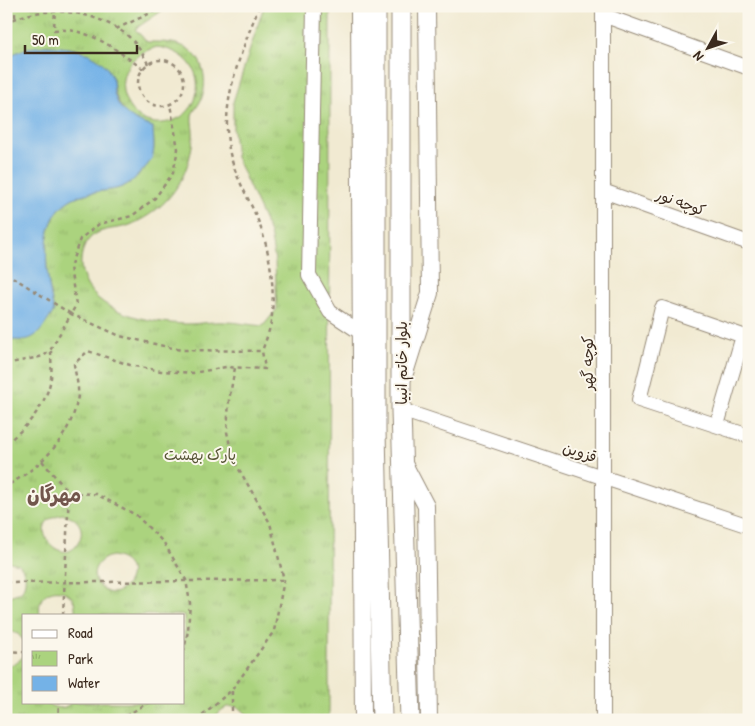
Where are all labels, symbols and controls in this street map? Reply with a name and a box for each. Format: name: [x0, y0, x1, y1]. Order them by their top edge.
scale bar: [25, 22, 138, 54]
north arrow: [682, 22, 732, 72]
text: 50 m: [32, 29, 59, 50]
text: N: [688, 47, 707, 66]
street label: کوچه نور: [652, 183, 709, 221]
street label: بلوار خاتم انبیا: [391, 321, 414, 405]
street label: کوچه گهر: [577, 336, 598, 392]
street label: قزوین: [560, 437, 600, 467]
park label: پارک بهشت: [164, 444, 236, 465]
district label: مهرگان: [27, 481, 81, 508]
legend: [22, 614, 185, 704]
text: Road: [68, 622, 93, 643]
text: Park: [68, 648, 93, 669]
text: Water: [68, 672, 100, 693]

